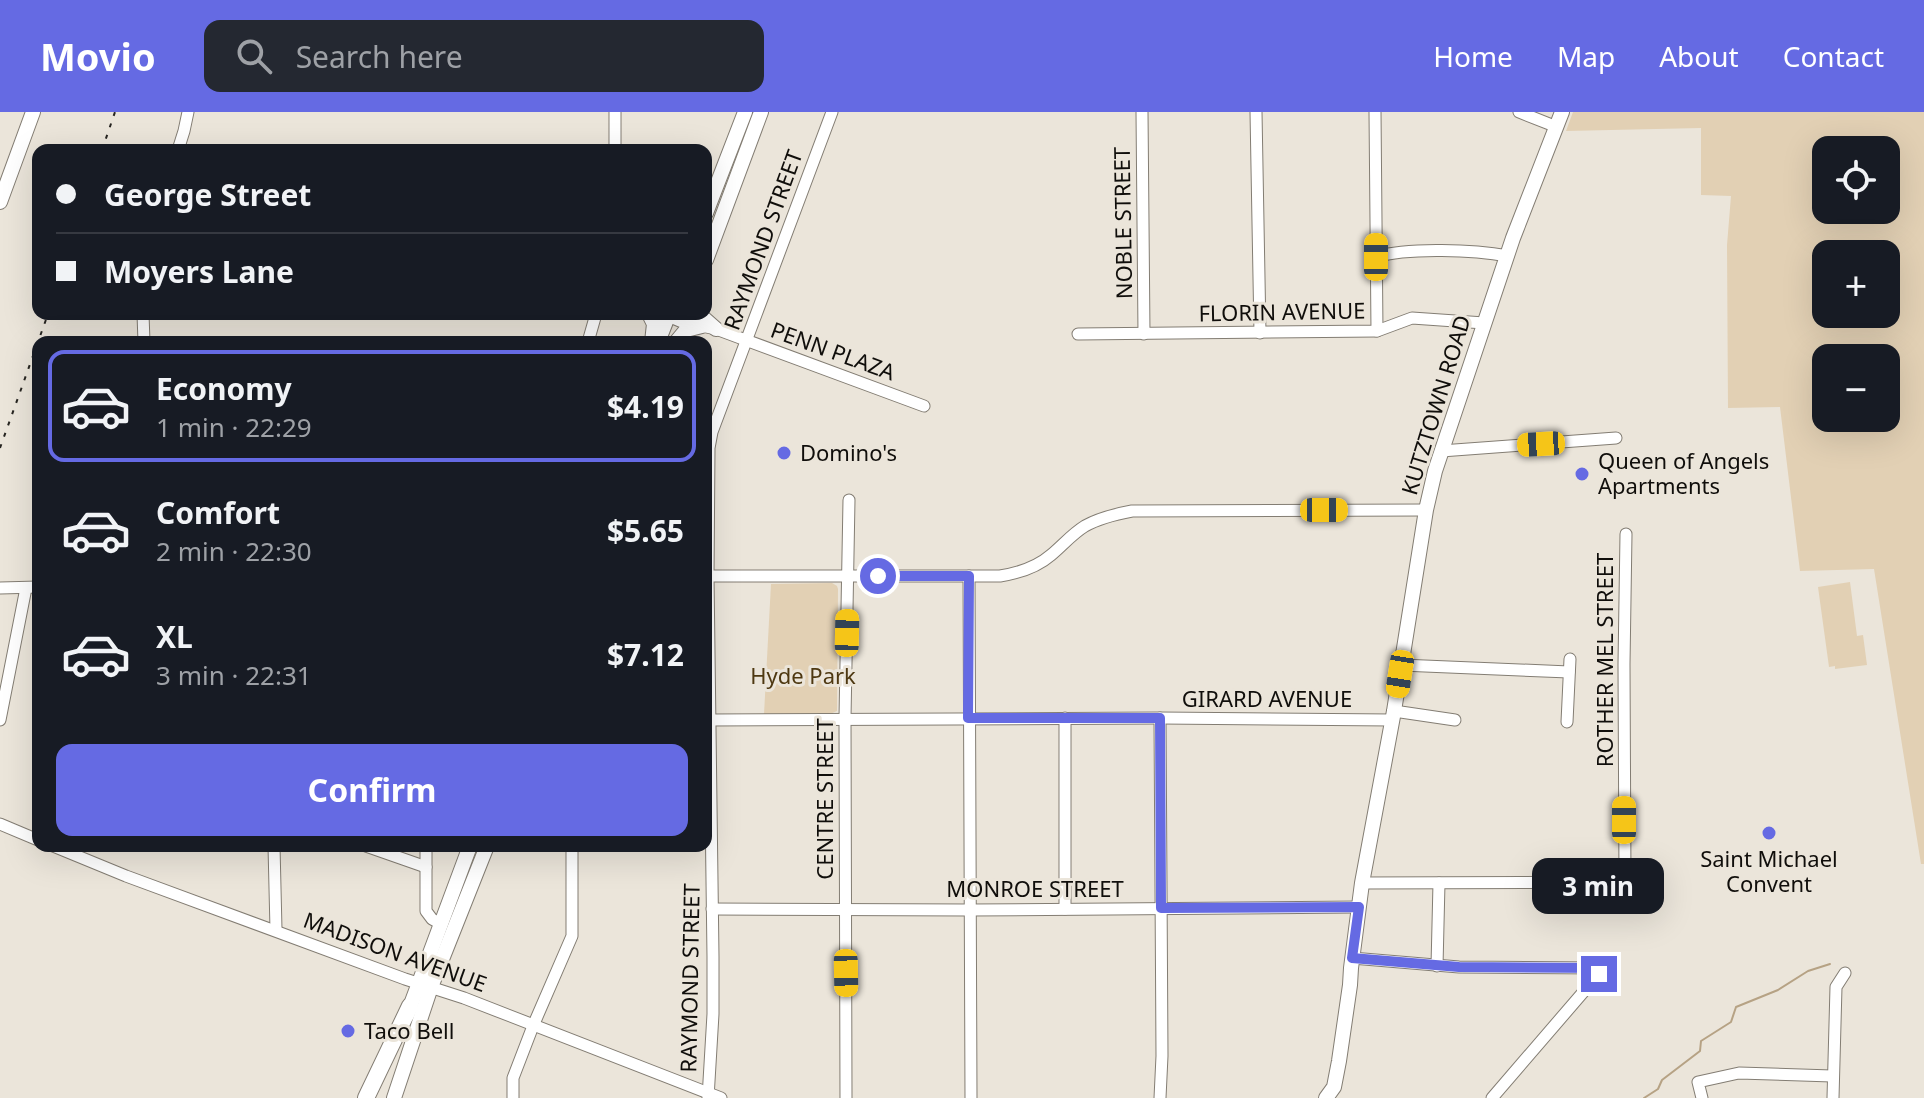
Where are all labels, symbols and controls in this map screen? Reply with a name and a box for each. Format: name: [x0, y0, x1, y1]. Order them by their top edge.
search box: [204, 20, 764, 92]
text: Movio: [40, 30, 156, 82]
icon: search: [232, 34, 276, 78]
text: Search here: [296, 36, 463, 77]
text: Home: [1433, 37, 1513, 75]
text: Map: [1557, 37, 1615, 75]
text: About: [1659, 37, 1739, 75]
text: Contact: [1783, 37, 1884, 75]
map controls: [1812, 136, 1900, 432]
button: locate: [1812, 136, 1900, 224]
street label: RAYMOND STREET: [716, 146, 809, 334]
street label: NOBLE STREET: [1106, 147, 1138, 299]
text: George Street: [104, 174, 311, 215]
car: [1364, 233, 1388, 281]
button: +: [1812, 240, 1900, 328]
text: Moyers Lane: [104, 251, 294, 292]
street label: FLORIN AVENUE: [1198, 295, 1366, 327]
street label: KUTZTOWN ROAD: [1393, 311, 1477, 498]
street label: PENN PLAZA: [767, 314, 901, 387]
button: −: [1812, 344, 1900, 432]
text: Economy: [156, 368, 292, 409]
icon: car: [60, 370, 132, 442]
text: $4.19: [607, 386, 684, 427]
text: 1 min · 22:29: [156, 409, 312, 445]
car: [1516, 431, 1566, 457]
place label: Domino's: [800, 437, 897, 467]
marker: Domino's: [775, 444, 793, 462]
place label: Queen of Angels Apartments: [1598, 445, 1769, 500]
marker: Queen of Angels Apartments: [1573, 465, 1591, 483]
text: Comfort: [156, 492, 280, 533]
icon: car: [60, 494, 132, 566]
car: [1300, 498, 1348, 522]
text: $5.65: [607, 510, 684, 551]
text: 2 min · 22:30: [156, 533, 312, 569]
street label: ROTHER MEL STREET: [1589, 553, 1619, 767]
route start: [860, 558, 896, 594]
car: [835, 609, 859, 657]
text: XL: [156, 616, 193, 657]
icon: car: [60, 618, 132, 690]
text: $7.12: [607, 634, 684, 675]
car: [1384, 648, 1416, 700]
text: 3 min · 22:31: [156, 657, 312, 693]
park label: Hyde Park: [750, 660, 856, 690]
street label: GIRARD AVENUE: [1182, 683, 1352, 713]
street label: CENTRE STREET: [809, 718, 839, 880]
button: Confirm: [56, 744, 688, 836]
car: [1612, 796, 1636, 844]
marker: Saint Michael Convent: [1760, 824, 1778, 842]
place label: Saint Michael Convent: [1700, 843, 1838, 898]
callout: 3 min: [1533, 858, 1665, 914]
text: 3 min: [1562, 868, 1634, 904]
street label: MONROE STREET: [946, 873, 1124, 903]
street label: RAYMOND STREET: [672, 883, 706, 1073]
street label: MADISON AVENUE: [300, 904, 491, 998]
car: [834, 949, 858, 997]
route end: [1581, 956, 1617, 992]
place label: Taco Bell: [364, 1015, 454, 1045]
marker: Taco Bell: [339, 1022, 357, 1040]

